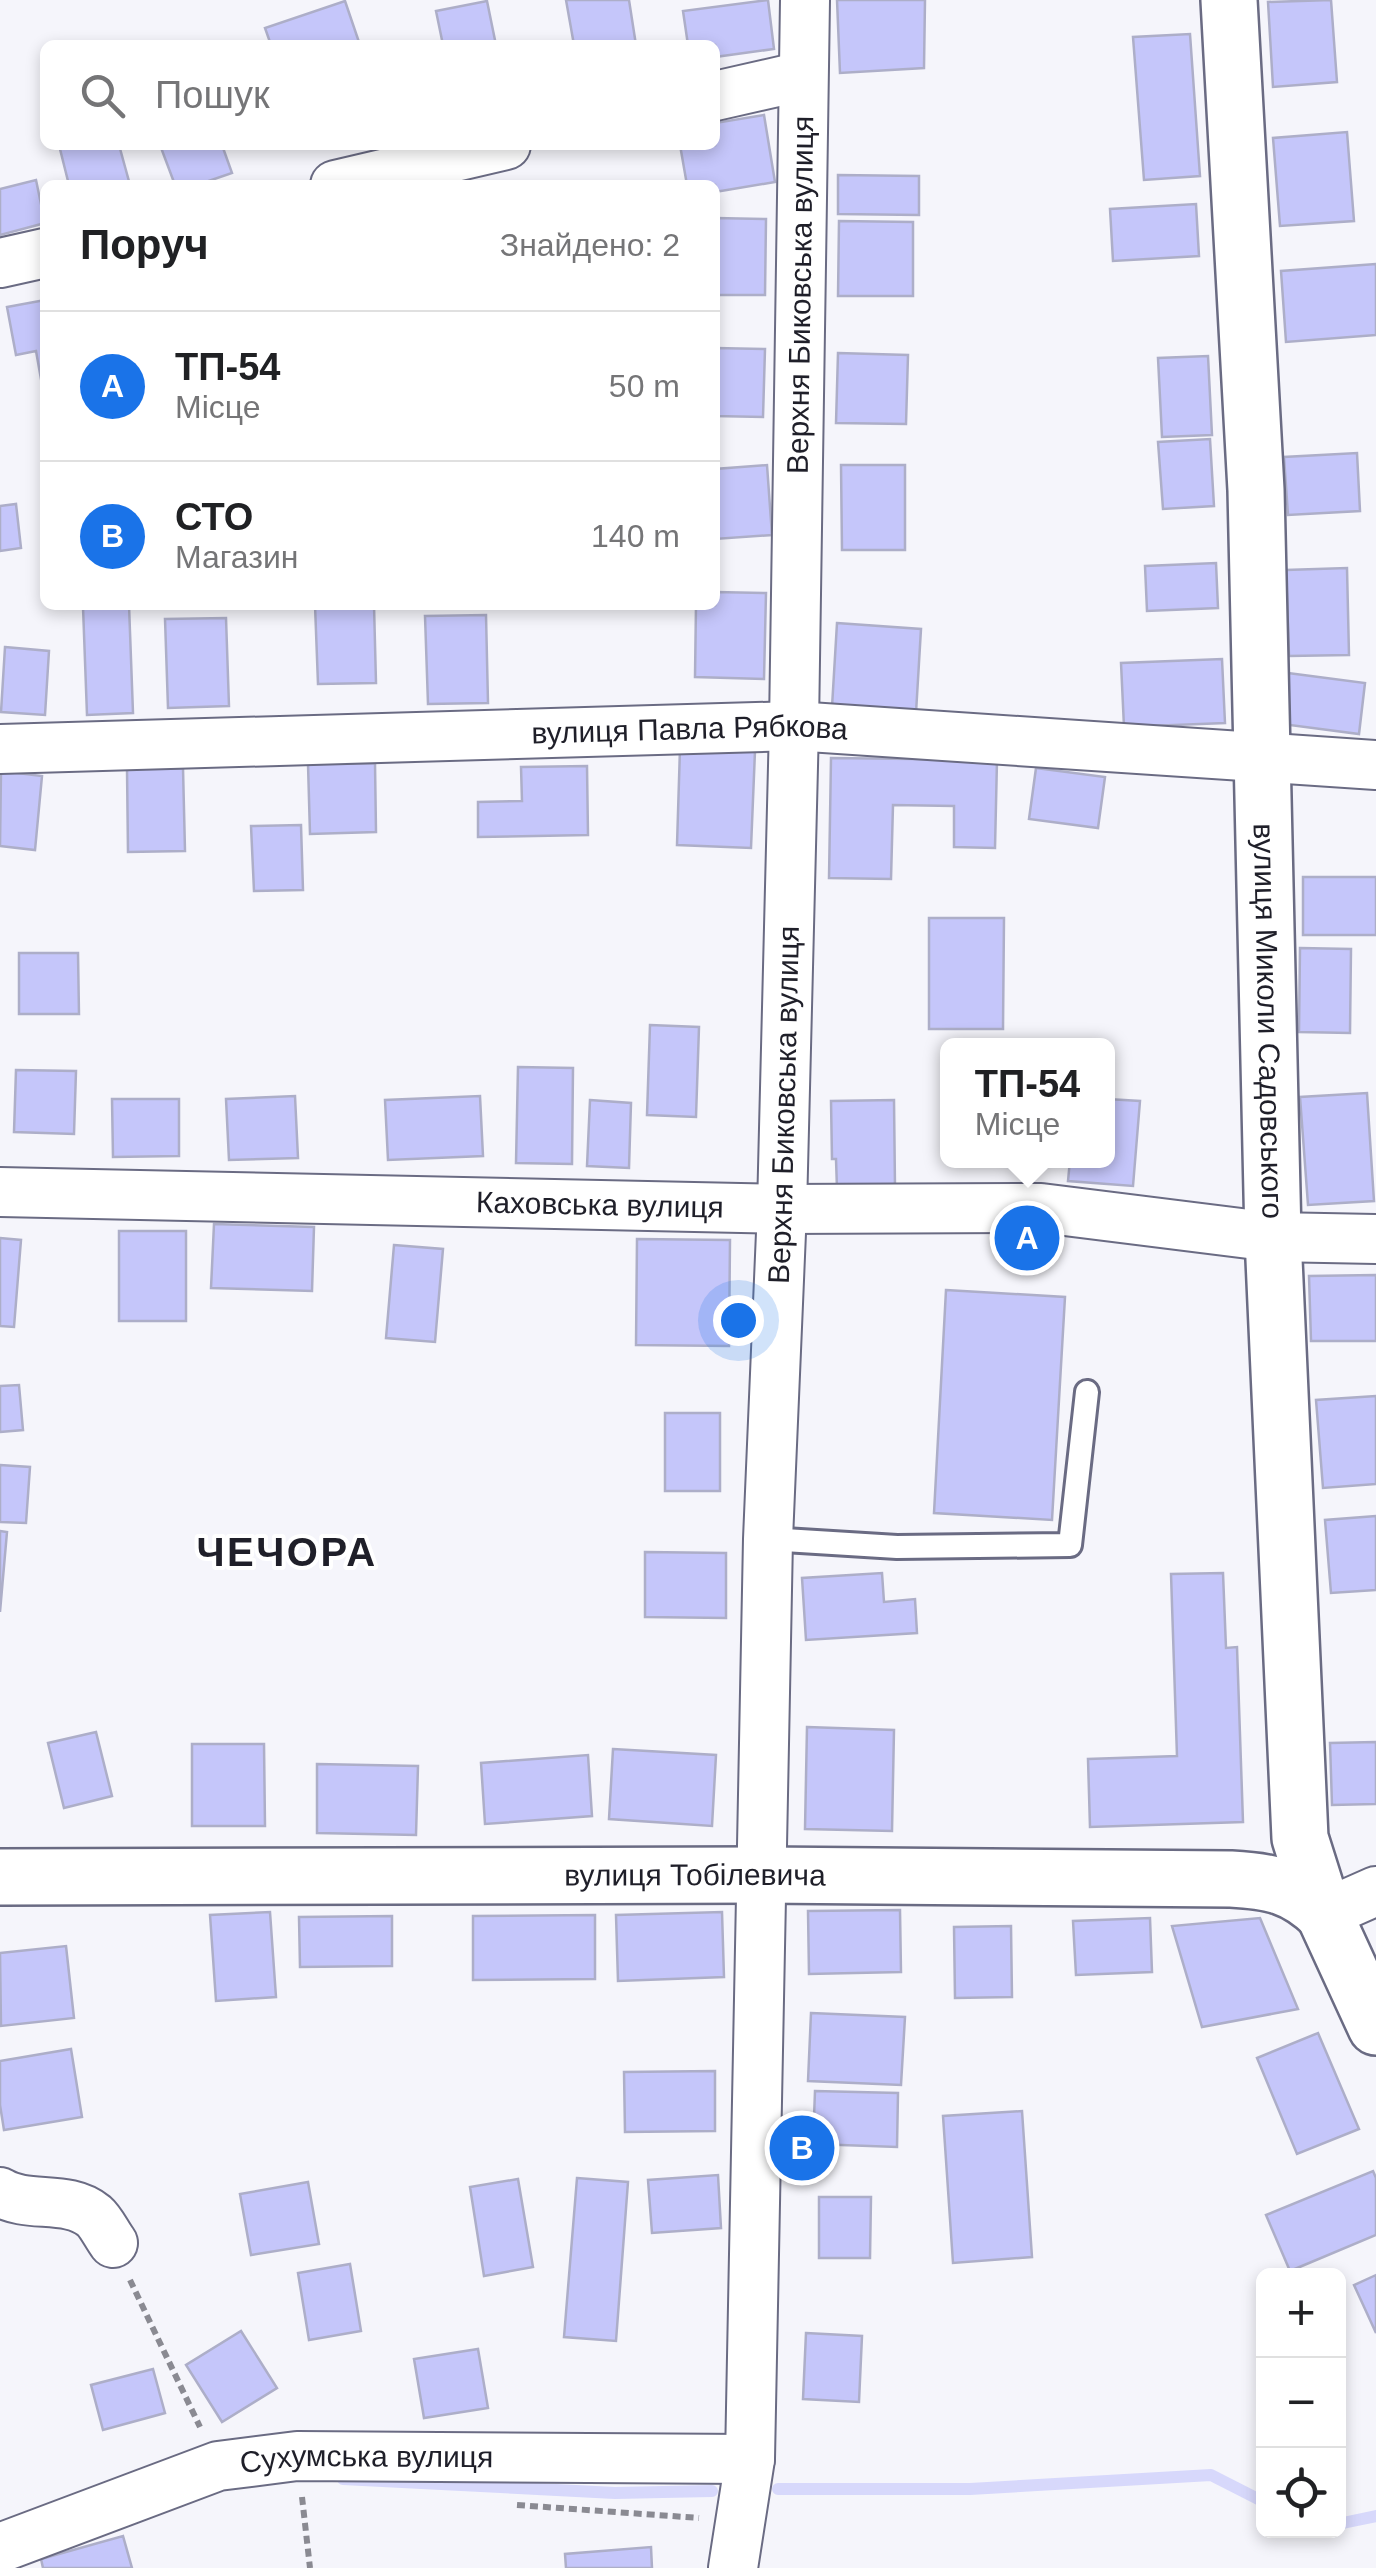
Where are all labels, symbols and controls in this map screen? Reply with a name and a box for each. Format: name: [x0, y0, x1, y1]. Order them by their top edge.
search box: [40, 40, 720, 150]
icon: search: [75, 68, 130, 123]
text: Пошук: [155, 74, 270, 116]
street label: Верхня Биковська вулиця: [781, 116, 819, 474]
text: Поруч: [80, 221, 209, 268]
text: Знайдено: 2: [500, 227, 680, 263]
text: ТП-54: [175, 346, 280, 388]
text: A: [101, 368, 124, 404]
text: 50 m: [609, 368, 680, 404]
text: Місце: [175, 389, 261, 425]
text: СТО: [175, 496, 253, 538]
text: B: [101, 518, 124, 554]
text: 140 m: [591, 518, 680, 554]
text: Магазин: [175, 539, 298, 575]
street label: вулиця Павла Рябкова: [531, 709, 849, 750]
street label: вулиця Миколи Садовського: [1248, 823, 1290, 1219]
street label: Верхня Биковська вулиця: [762, 925, 805, 1285]
popup: [940, 1038, 1115, 1168]
text: ТП-54: [975, 1063, 1080, 1105]
text: Місце: [975, 1106, 1060, 1142]
street label: Каховська вулиця: [476, 1185, 724, 1224]
pin: A: [994, 1200, 1060, 1276]
your location: [713, 1295, 764, 1346]
district label: ЧЕЧОРА: [196, 1530, 378, 1574]
street label: вулиця Тобілевича: [564, 1858, 826, 1892]
pin: B: [770, 2110, 834, 2186]
map controls: [1256, 2268, 1346, 2538]
button: +: [1256, 2268, 1346, 2358]
button: −: [1256, 2358, 1346, 2448]
street label: Сухумська вулиця: [238, 2439, 493, 2479]
button: locate: [1256, 2448, 1346, 2538]

